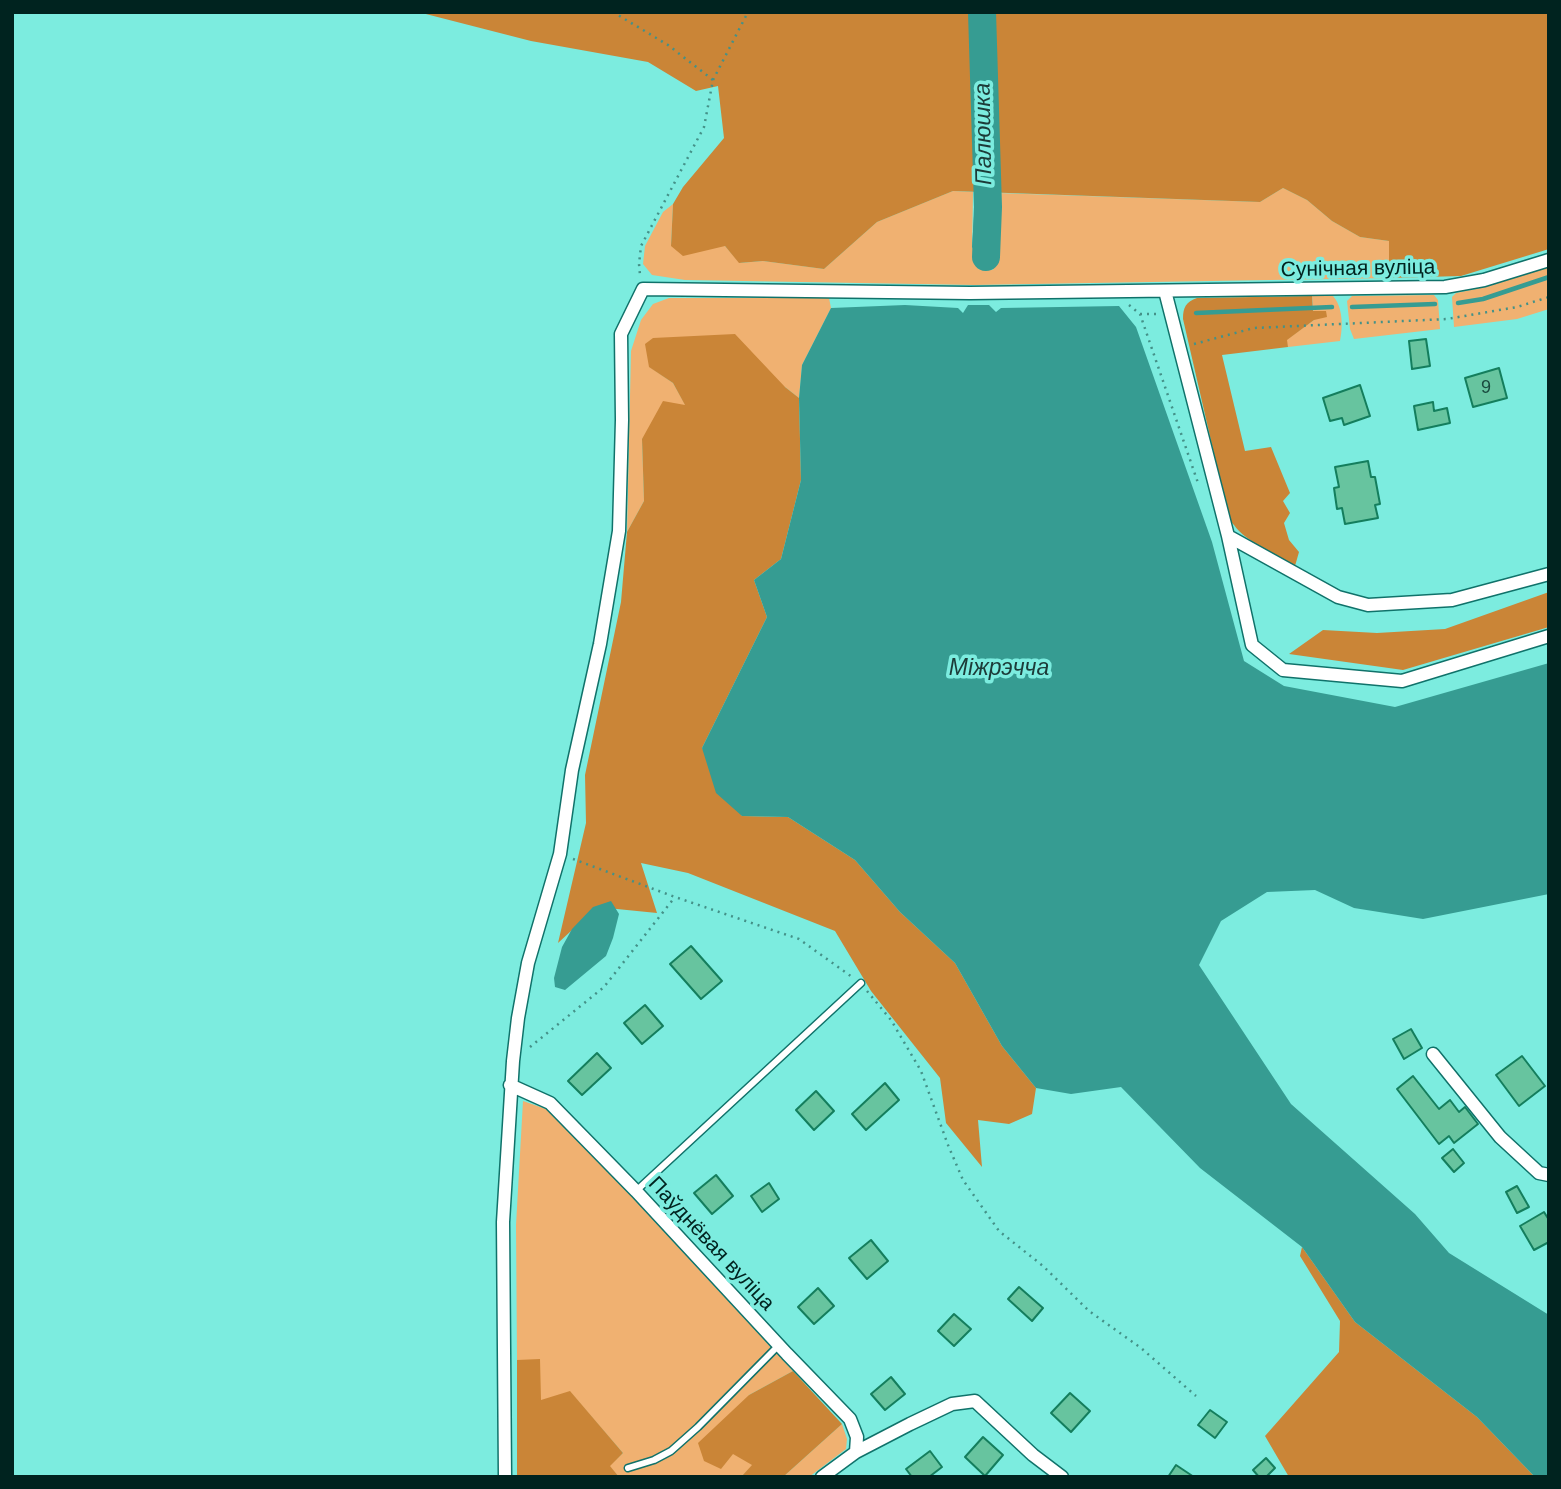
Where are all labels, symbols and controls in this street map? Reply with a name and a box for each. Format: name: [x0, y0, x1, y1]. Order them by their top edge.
water label: Палюшка: [969, 83, 999, 185]
street label: Сунічная вуліца: [1280, 255, 1436, 283]
house number: 9: [1481, 377, 1491, 399]
water label: Міжрэчча: [949, 655, 1049, 683]
street label: Паўднёвая вуліца: [642, 1172, 780, 1316]

